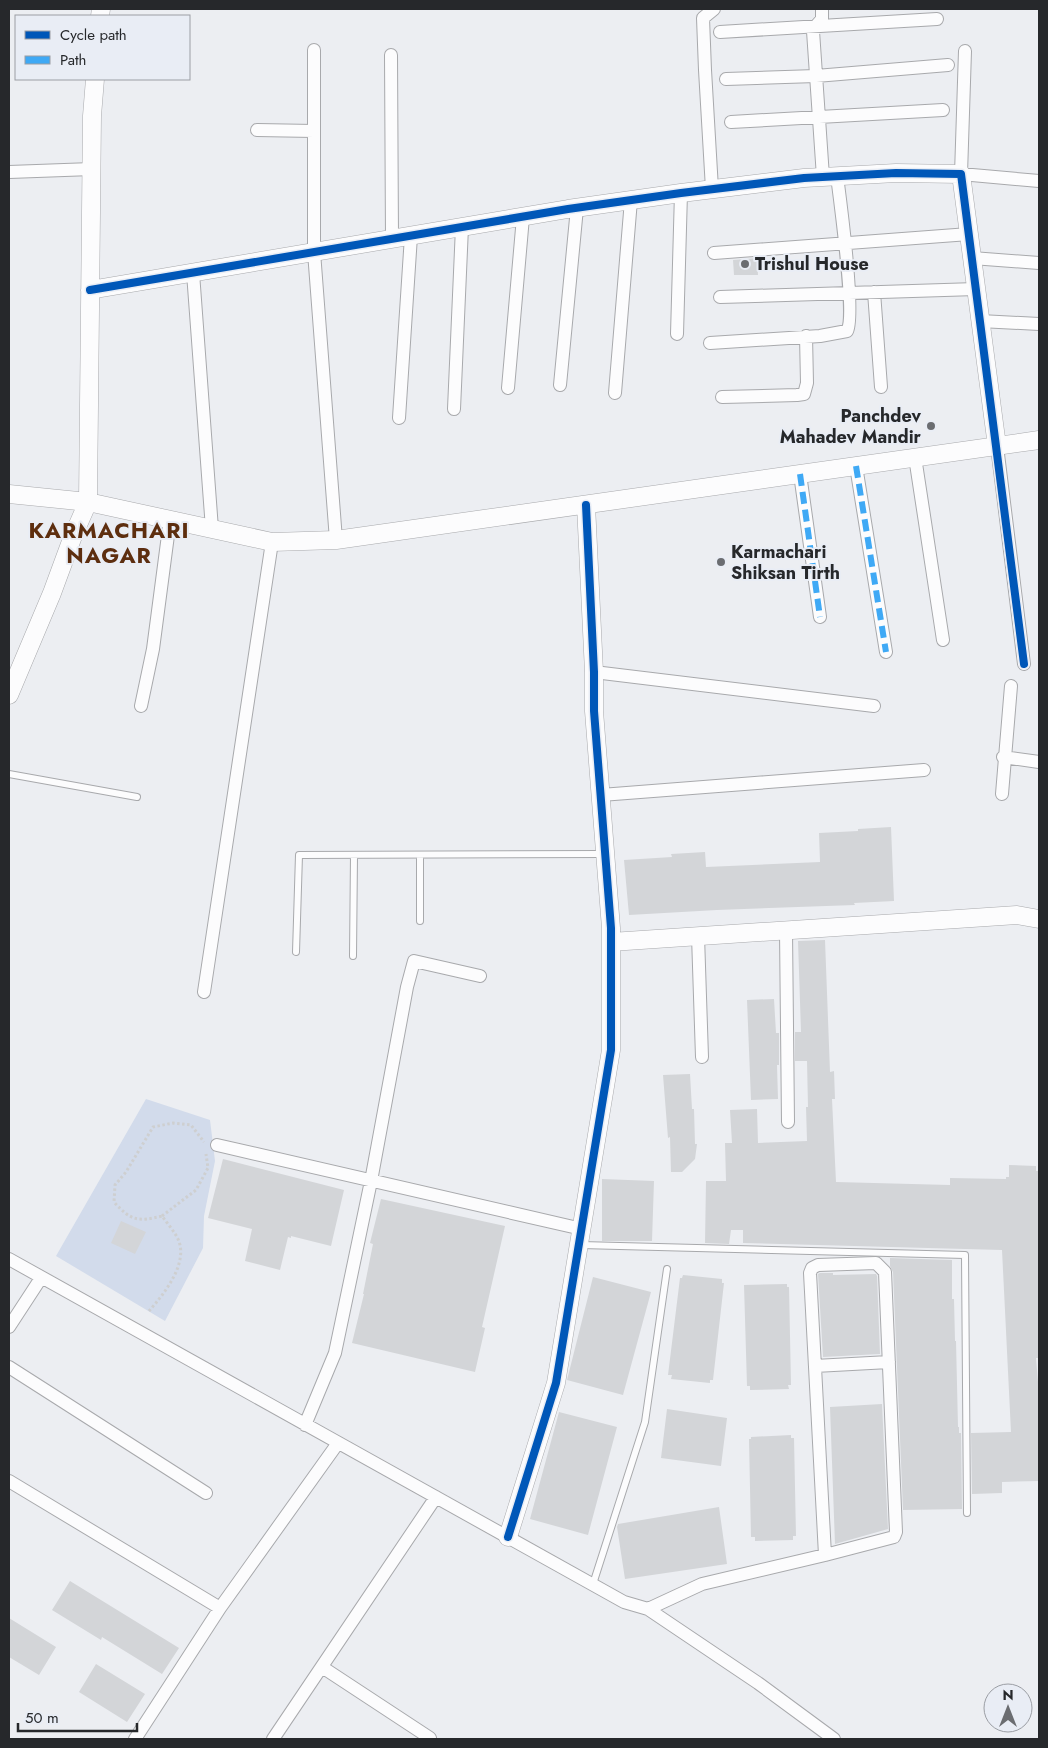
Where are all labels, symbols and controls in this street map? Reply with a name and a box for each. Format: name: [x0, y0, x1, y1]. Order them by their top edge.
legend: [15, 15, 190, 80]
text: Cycle path: [60, 24, 127, 46]
text: Path: [60, 49, 86, 71]
place label: Trishul House: [755, 251, 869, 277]
marker: Trishul House: [739, 258, 751, 270]
place label: Panchdev Mahadev Mandir: [780, 403, 922, 450]
marker: Panchdev Mahadev Mandir: [925, 420, 937, 432]
district label: KARMACHARI NAGAR: [28, 514, 190, 571]
place label: Karmachari Shiksan Tirth: [731, 539, 840, 586]
marker: Karmachari Shiksan Tirth: [715, 556, 727, 568]
north arrow: [983, 1683, 1033, 1733]
text: N: [1002, 1685, 1014, 1705]
scale bar: [18, 1700, 136, 1732]
text: 50 m: [25, 1707, 59, 1729]

